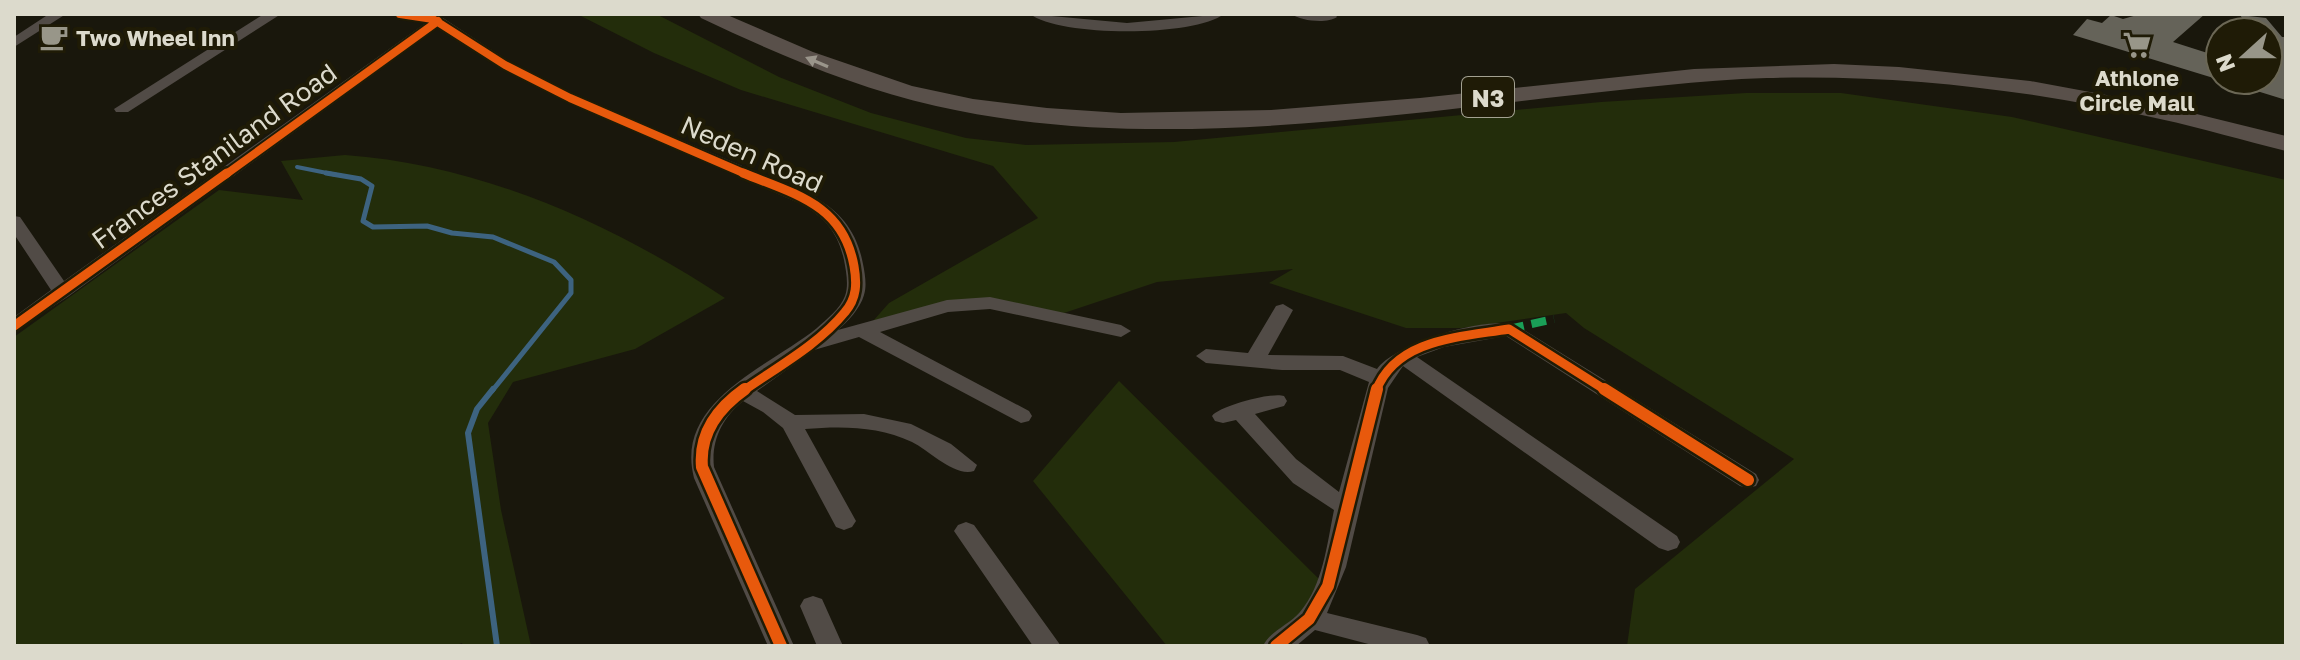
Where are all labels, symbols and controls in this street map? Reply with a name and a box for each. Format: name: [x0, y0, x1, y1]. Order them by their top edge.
north arrow: [2204, 16, 2284, 96]
cafe icon: Two Wheel Inn: [39, 22, 69, 52]
place label: Two Wheel Inn: [76, 24, 235, 51]
supermarket icon: Athlone Circle Mall: [2122, 30, 2152, 60]
text: N: [2209, 51, 2240, 76]
one-way arrow: [805, 56, 829, 69]
street label: Frances Staniland Road: [86, 57, 342, 255]
place label: Athlone Circle Mall: [2079, 64, 2195, 116]
road number: N3: [1462, 77, 1514, 117]
street label: Neden Road: [676, 109, 828, 199]

